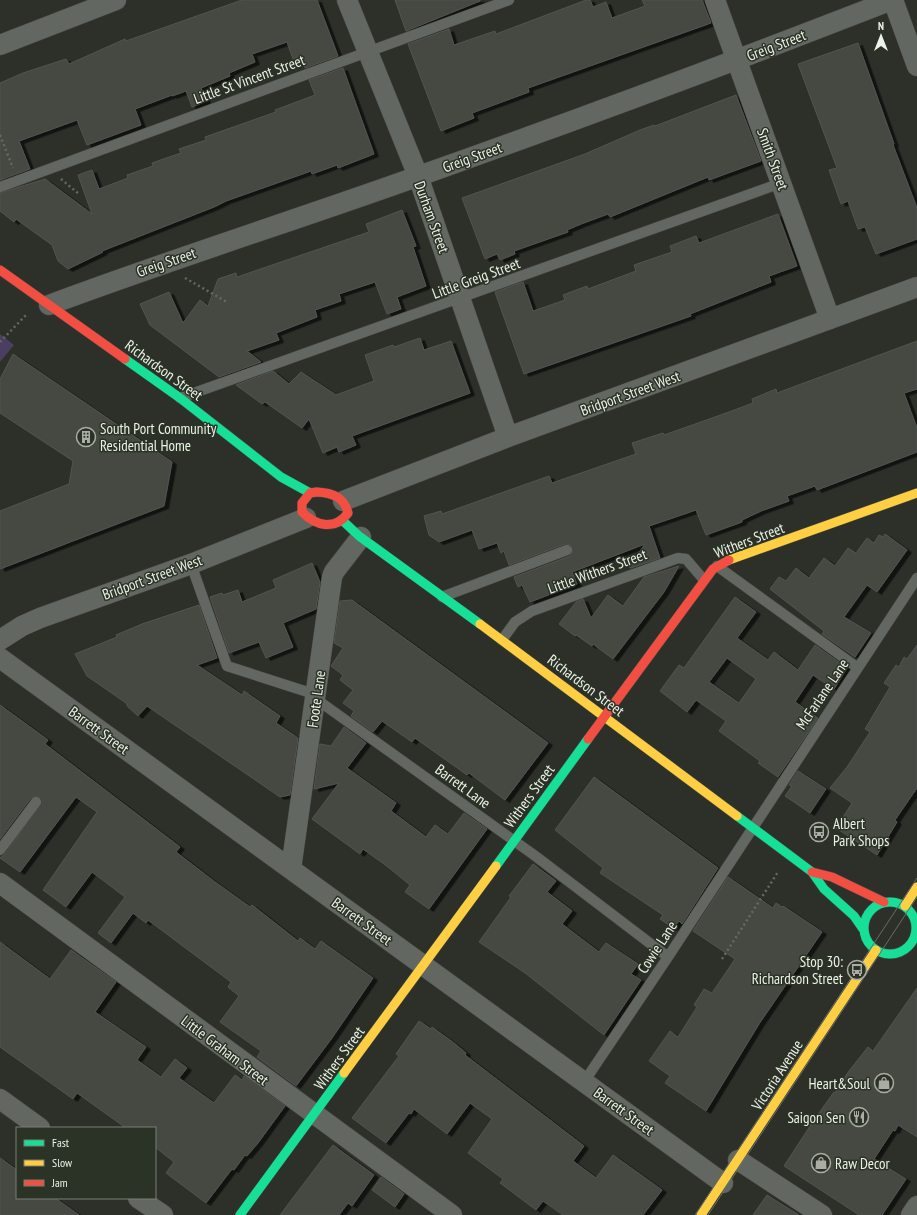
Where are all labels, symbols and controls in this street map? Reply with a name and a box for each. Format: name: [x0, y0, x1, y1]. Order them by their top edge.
north arrow: [861, 16, 901, 56]
text: N: [878, 19, 884, 33]
street label: Greig Street: [744, 25, 808, 65]
street label: Little St Vincent Street: [191, 50, 307, 108]
street label: Smith Street: [753, 125, 793, 193]
street label: Greig Street: [440, 138, 504, 176]
street label: Durham Street: [410, 178, 454, 256]
street label: Greig Street: [134, 243, 198, 281]
street label: Little Greig Street: [429, 253, 523, 303]
street label: Richardson Street: [121, 335, 207, 405]
street label: Bridport Street West: [578, 366, 682, 420]
place label: South Port Community Residential Home: [100, 419, 217, 455]
building icon: South Port Community Residential Home: [75, 426, 97, 448]
street label: Withers Street: [711, 518, 787, 562]
street label: Little Withers Street: [545, 544, 649, 598]
street label: Bridport Street West: [100, 550, 204, 604]
street label: Richardson Street: [544, 650, 628, 720]
street label: McFarlane Lane: [791, 655, 853, 733]
street label: Foote Lane: [303, 669, 329, 729]
street label: Barrett Street: [65, 702, 133, 758]
street label: Barrett Lane: [432, 760, 494, 812]
street label: Withers Street: [500, 761, 558, 831]
place label: Albert Park Shops: [833, 814, 889, 850]
bus stop icon: Albert Park Shops: [808, 821, 830, 843]
street label: Barrett Street: [328, 893, 396, 949]
street label: Cowie Lane: [633, 917, 681, 977]
place label: Stop 30: Richardson Street: [752, 952, 843, 988]
bus stop icon: Stop 30: Richardson Street: [846, 959, 868, 981]
street label: Little Graham Street: [177, 1011, 273, 1089]
street label: Withers Street: [310, 1023, 368, 1093]
street label: Victoria Avenue: [747, 1036, 807, 1115]
shop icon: Heart&Soul: [873, 1072, 895, 1094]
place label: Heart&Soul: [808, 1074, 871, 1093]
street label: Barrett Street: [590, 1083, 658, 1139]
restaurant icon: Saigon Sen: [848, 1106, 870, 1128]
place label: Saigon Sen: [787, 1108, 845, 1127]
legend: [16, 1127, 156, 1199]
text: Fast: [52, 1135, 70, 1150]
shop icon: Raw Decor: [810, 1152, 832, 1174]
place label: Raw Decor: [835, 1154, 890, 1173]
text: Slow: [52, 1155, 73, 1170]
text: Jam: [51, 1175, 68, 1190]

